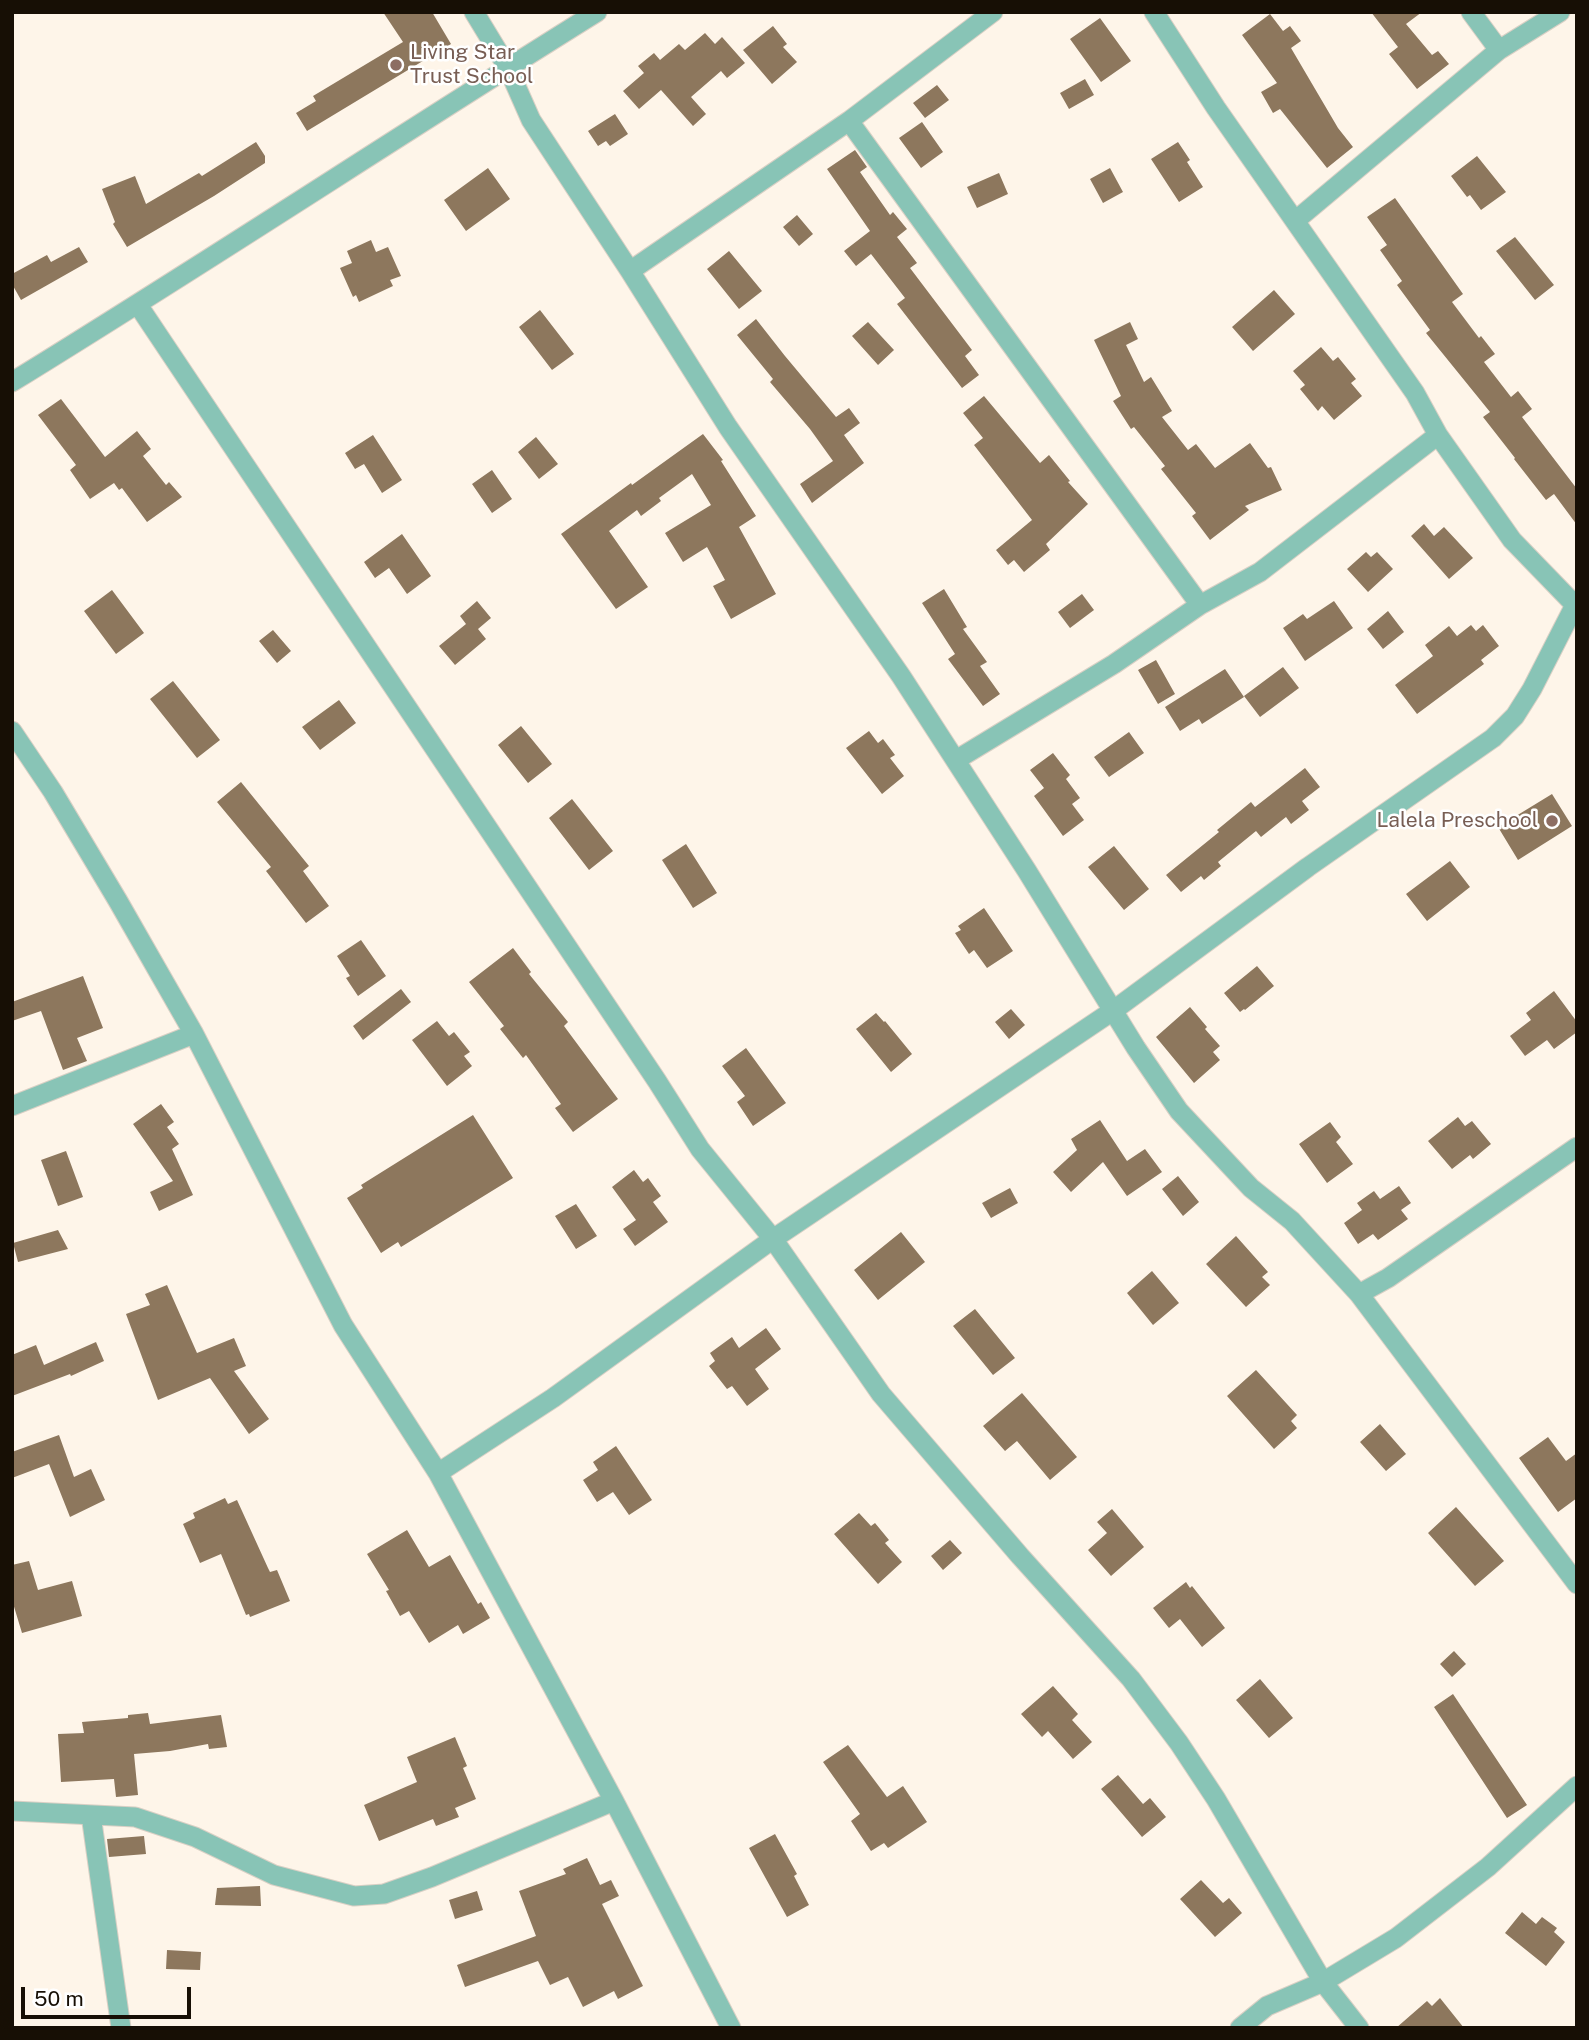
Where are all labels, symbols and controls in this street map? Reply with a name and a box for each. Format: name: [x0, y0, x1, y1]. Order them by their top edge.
place label: Living Star Trust School: [410, 40, 533, 90]
marker: Living Star Trust School: [388, 57, 404, 73]
place label: Lalela Preschool: [1377, 808, 1538, 834]
marker: Lalela Preschool: [1544, 813, 1560, 829]
scale bar: [24, 1974, 194, 2018]
text: 50 m: [34, 1986, 84, 2011]

